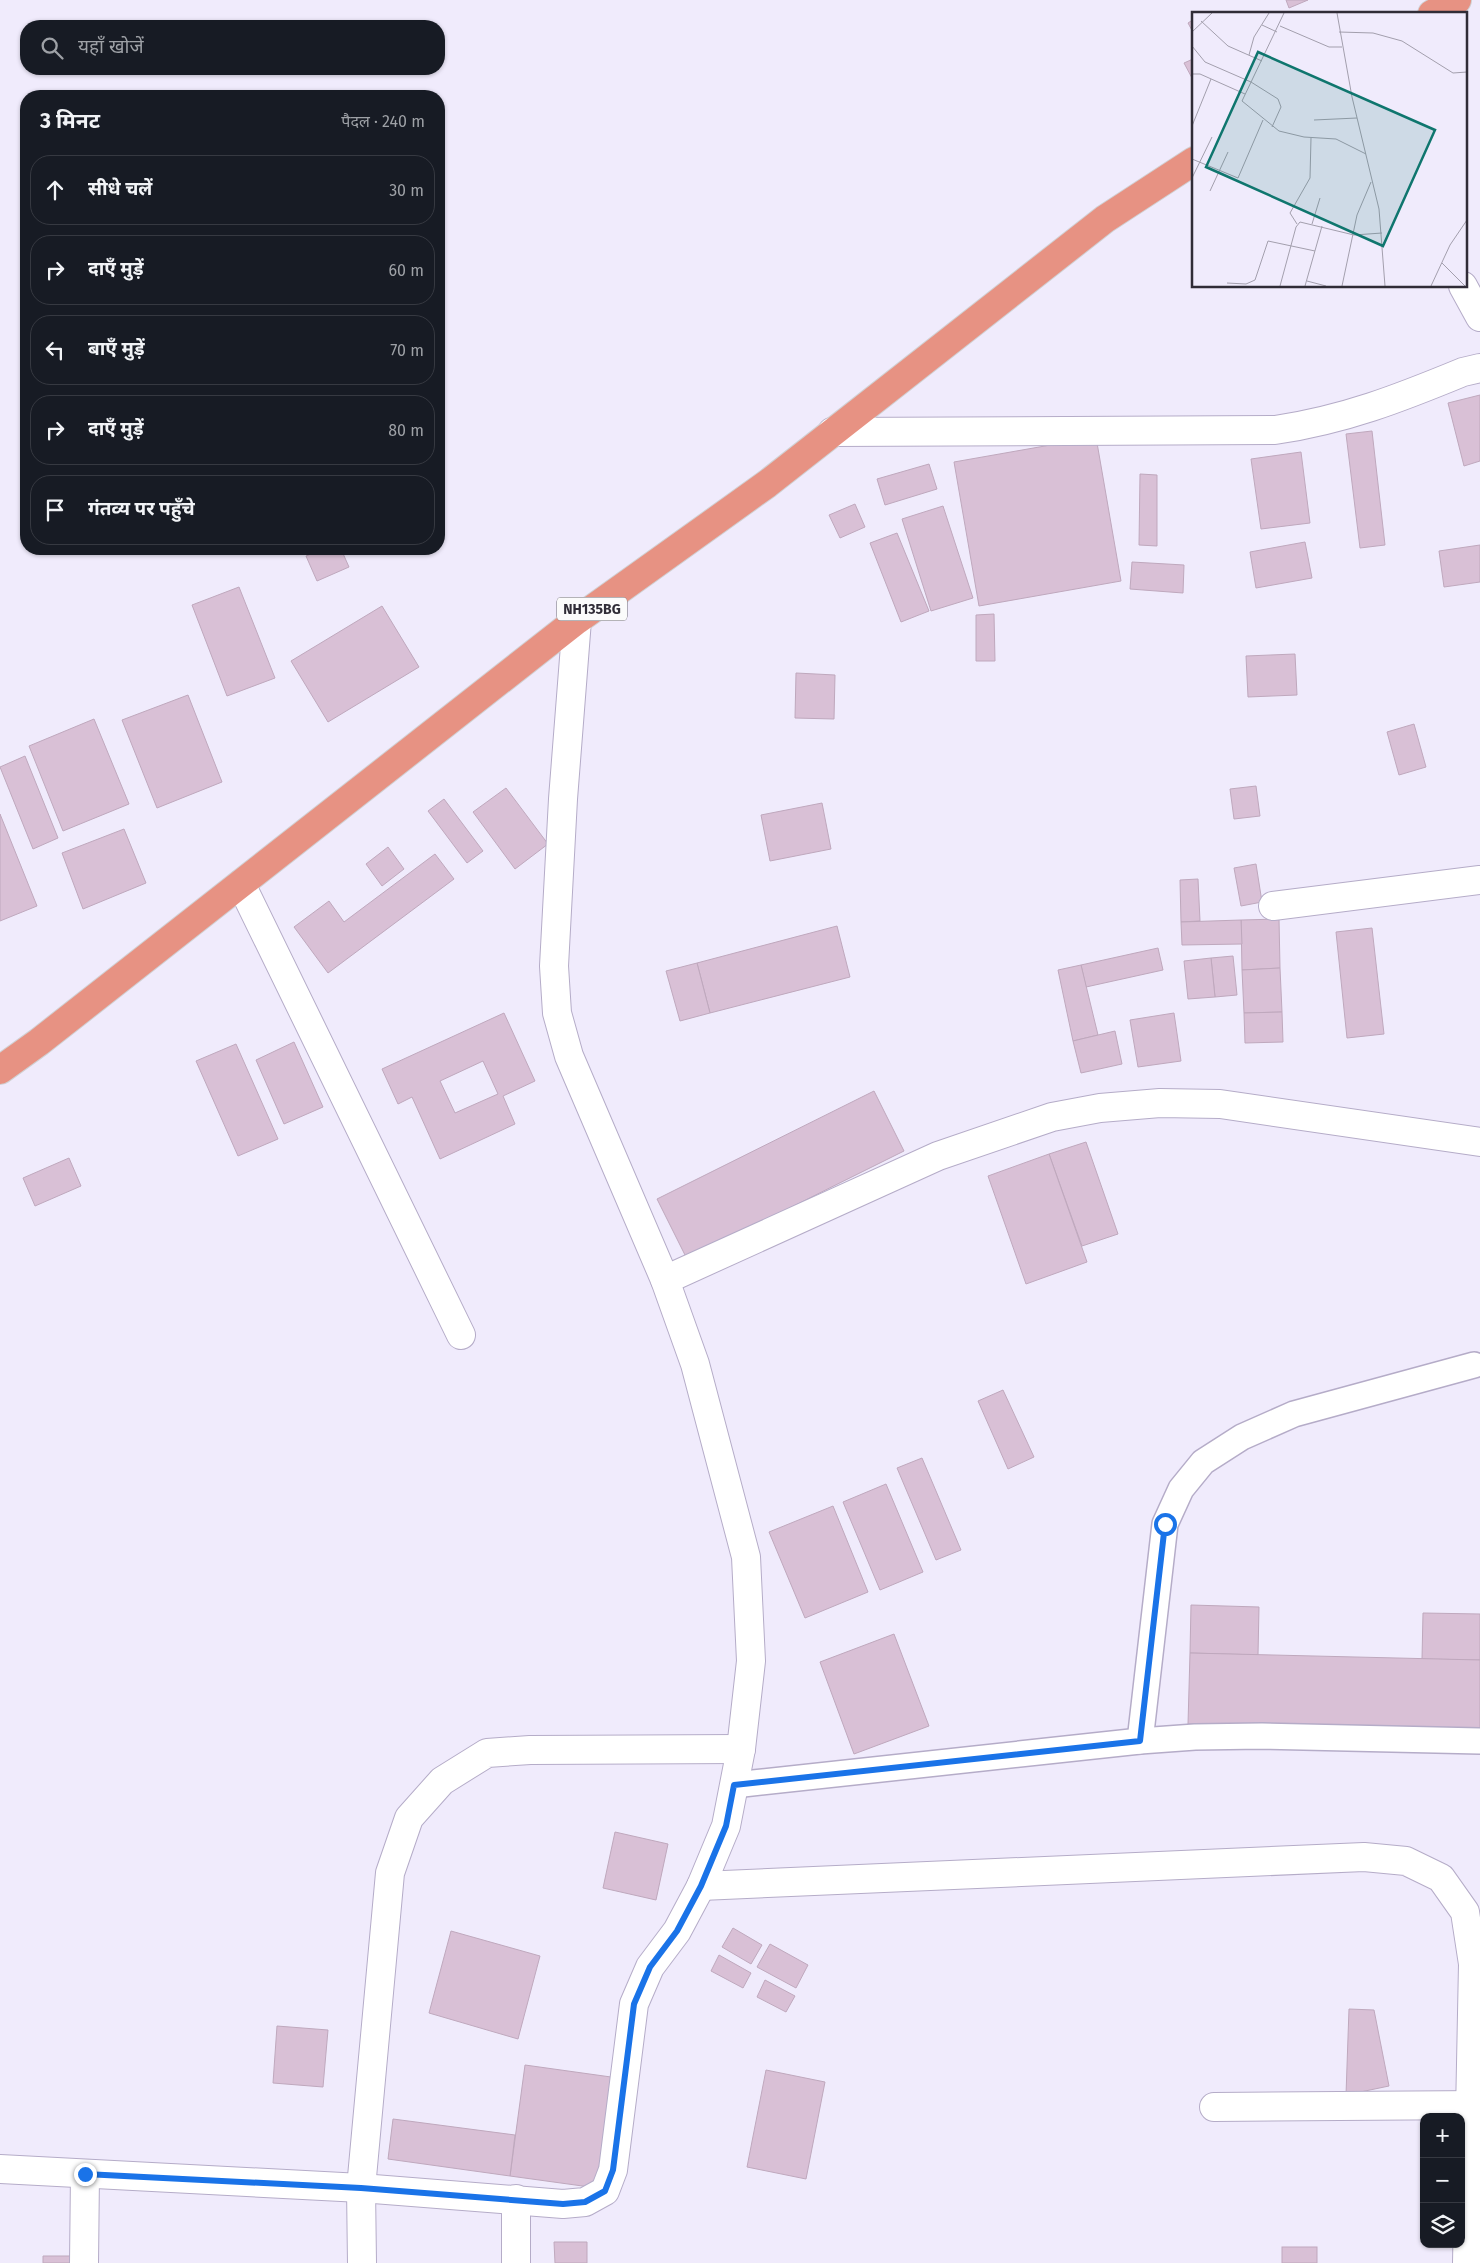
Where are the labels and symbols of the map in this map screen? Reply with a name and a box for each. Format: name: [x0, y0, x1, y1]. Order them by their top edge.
inset map: [1192, 12, 1468, 288]
road number: NH135BG: [557, 598, 627, 620]
route start: [1154, 1513, 1177, 1536]
route end: [74, 2163, 97, 2186]

